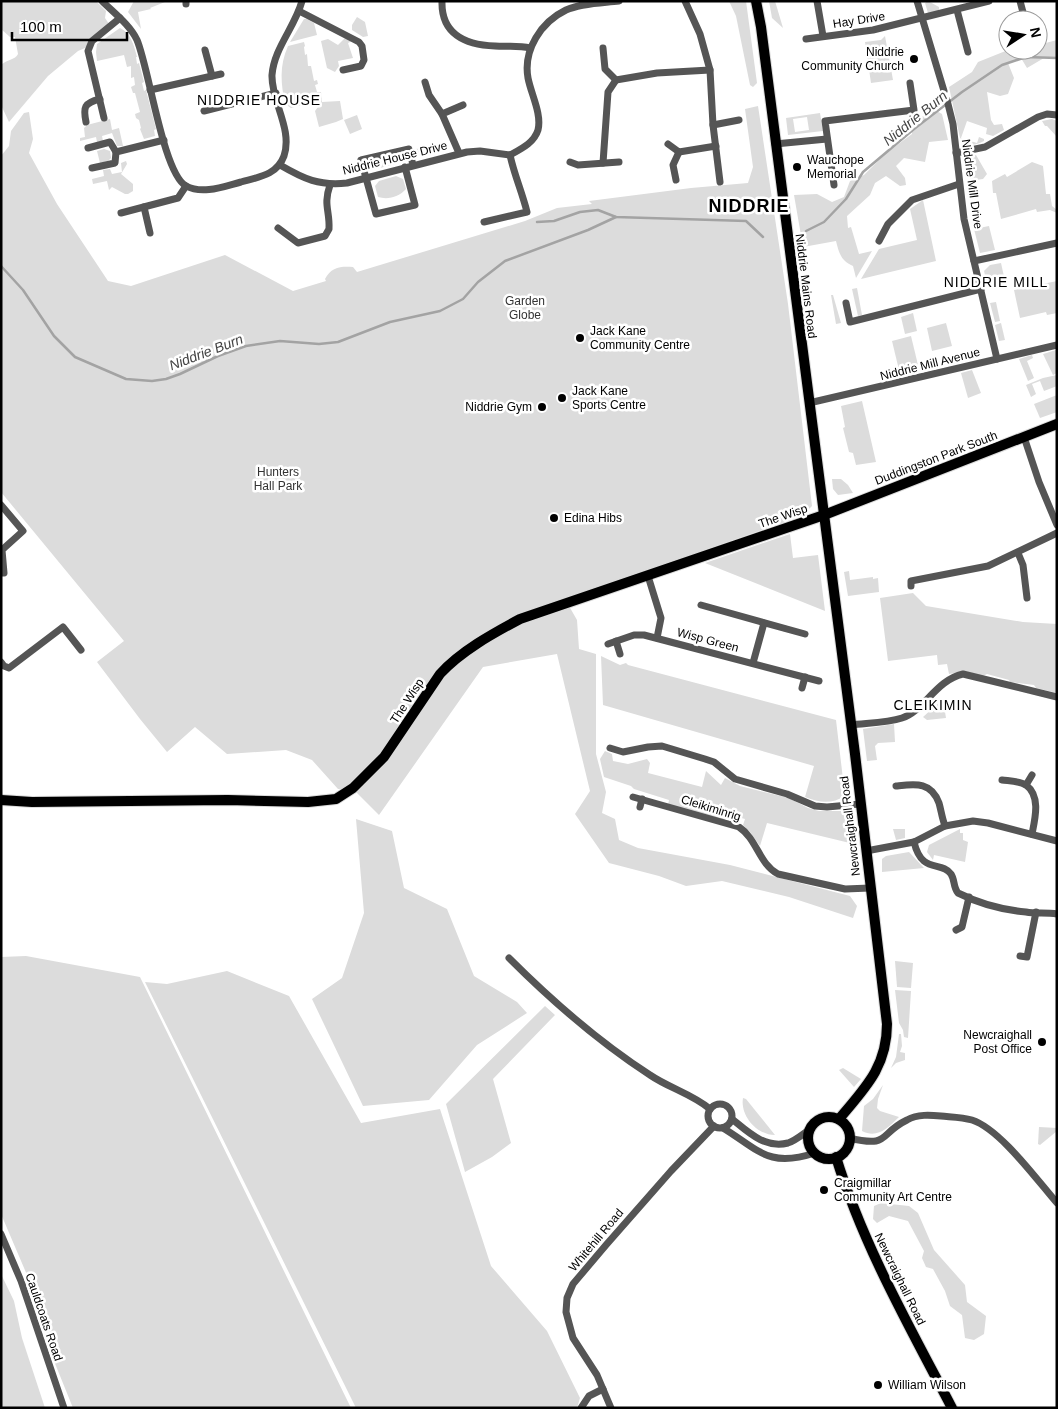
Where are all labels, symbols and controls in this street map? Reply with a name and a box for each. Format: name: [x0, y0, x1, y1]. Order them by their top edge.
street label: Hay Drive: [832, 9, 886, 31]
scale bar: [12, 10, 128, 42]
north arrow: [998, 10, 1048, 60]
text: 100 m: [20, 18, 62, 35]
text: N: [1027, 26, 1045, 39]
place label: Niddrie Community Church: [801, 45, 904, 73]
marker: Niddrie Community Church: [908, 53, 920, 65]
water label: Niddrie Burn: [880, 87, 950, 149]
district label: NIDDRIE HOUSE: [197, 92, 321, 108]
street label: Niddrie House Drive: [341, 138, 449, 178]
street label: Niddrie Mill Drive: [959, 138, 985, 230]
place label: Wauchope Memorial: [807, 153, 864, 181]
marker: Wauchope Memorial: [791, 161, 803, 173]
district label: NIDDRIE: [708, 196, 790, 216]
street label: Niddrie Mains Road: [793, 233, 819, 339]
district label: NIDDRIE MILL: [944, 274, 1048, 290]
park label: Garden Globe: [505, 294, 545, 322]
place label: Jack Kane Community Centre: [590, 324, 690, 352]
water label: Niddrie Burn: [167, 331, 245, 373]
marker: Jack Kane Community Centre: [574, 332, 586, 344]
street label: Niddrie Mill Avenue: [879, 345, 982, 383]
place label: Jack Kane Sports Centre: [572, 384, 646, 412]
marker: Jack Kane Sports Centre: [556, 392, 568, 404]
place label: Niddrie Gym: [465, 400, 532, 414]
marker: Niddrie Gym: [536, 401, 548, 413]
street label: Duddingston Park South: [873, 428, 999, 488]
park label: Hunters Hall Park: [254, 465, 303, 493]
street label: The Wisp: [757, 501, 810, 531]
place label: Edina Hibs: [564, 511, 622, 525]
marker: Edina Hibs: [548, 512, 560, 524]
street label: Wisp Green: [676, 625, 740, 655]
street label: The Wisp: [387, 676, 427, 726]
district label: CLEIKIMIN: [893, 697, 973, 713]
street label: Newcraighall Road: [837, 775, 863, 877]
street label: Cleikiminrig: [679, 792, 743, 824]
place label: Newcraighall Post Office: [963, 1028, 1032, 1056]
marker: Newcraighall Post Office: [1036, 1036, 1048, 1048]
place label: Craigmillar Community Art Centre: [834, 1176, 952, 1204]
marker: Craigmillar Community Art Centre: [818, 1184, 830, 1196]
street label: Whitehill Road: [566, 1206, 626, 1274]
street label: Newcraighall Road: [872, 1231, 928, 1327]
street label: Cauldcoats Road: [22, 1271, 66, 1363]
place label: William Wilson: [888, 1378, 966, 1392]
marker: William Wilson: [872, 1379, 884, 1391]

